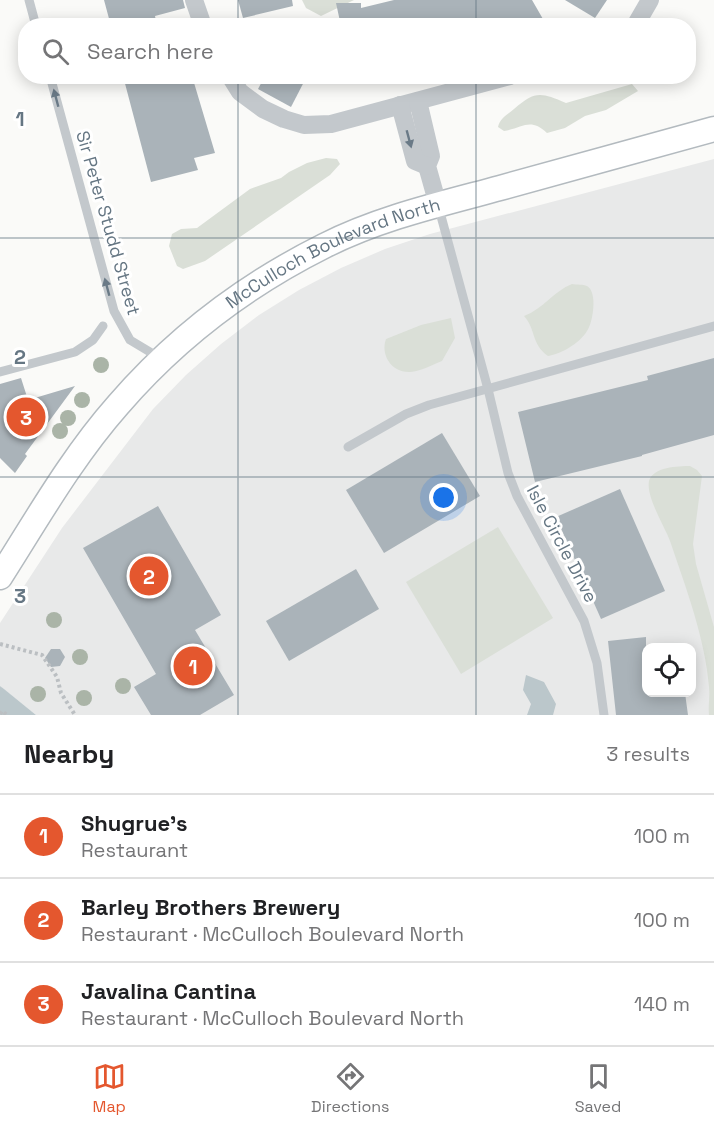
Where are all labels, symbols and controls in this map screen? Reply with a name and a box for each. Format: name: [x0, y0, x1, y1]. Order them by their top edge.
search box: [18, 18, 696, 84]
icon: search: [39, 35, 72, 68]
text: Search here: [87, 37, 214, 65]
one-way arrow: [50, 89, 60, 108]
text: 1: [15, 106, 25, 132]
street label: Sir Peter Studd Street: [71, 128, 146, 318]
one-way arrow: [405, 130, 415, 149]
street label: McCulloch Boulevard North: [221, 193, 443, 313]
one-way arrow: [101, 277, 111, 296]
text: 2: [14, 344, 26, 370]
pin: 3: [6, 394, 46, 440]
street label: Isle Circle Drive: [522, 481, 603, 606]
your location: [429, 483, 458, 512]
pin: 2: [130, 554, 168, 598]
text: 3: [14, 583, 26, 609]
map controls: [642, 643, 696, 697]
button: locate: [642, 643, 696, 697]
pin: 1: [174, 644, 212, 688]
text: Nearby: [24, 737, 114, 771]
text: 3 results: [606, 741, 690, 767]
text: Shugrue's: [81, 809, 188, 837]
text: 1: [39, 823, 48, 849]
text: 100 m: [634, 823, 690, 849]
text: Restaurant: [81, 837, 188, 863]
text: Barley Brothers Brewery: [81, 893, 340, 921]
text: 2: [38, 907, 49, 933]
text: 100 m: [634, 907, 690, 933]
text: Restaurant · McCulloch Boulevard North: [81, 921, 464, 947]
text: Javalina Cantina: [81, 977, 256, 1005]
text: 3: [37, 991, 50, 1017]
text: 140 m: [634, 991, 690, 1017]
text: Restaurant · McCulloch Boulevard North: [81, 1005, 464, 1031]
tab: Map: [93, 1060, 126, 1117]
tab: Directions: [311, 1060, 390, 1117]
tab: Saved: [575, 1060, 621, 1117]

